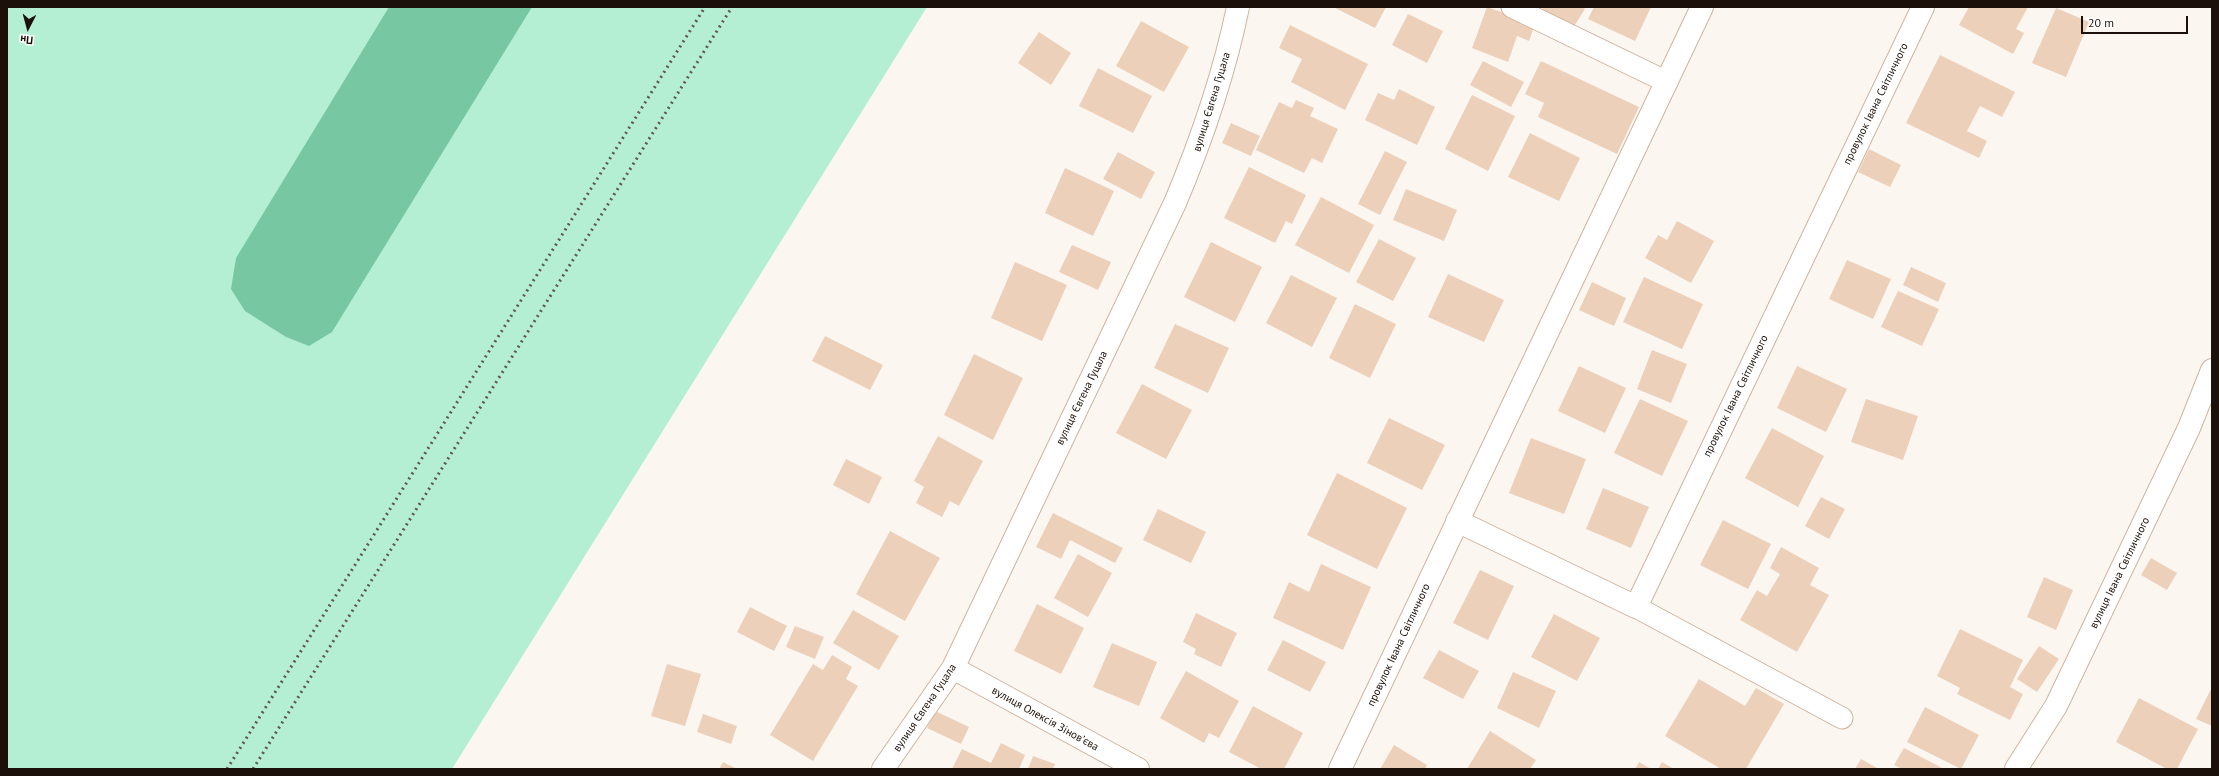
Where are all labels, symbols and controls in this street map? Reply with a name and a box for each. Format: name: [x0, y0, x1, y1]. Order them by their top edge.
north arrow: [8, 8, 48, 48]
scale bar: [2083, 8, 2190, 34]
text: 20 m: [2088, 15, 2114, 30]
text: Пн: [20, 32, 34, 48]
street label: провулок Івана Світличного: [1841, 41, 1911, 167]
street label: вулиця Євгена Гуцала: [1191, 51, 1233, 153]
street label: провулок Івана Світличного: [1701, 333, 1771, 459]
street label: вулиця Євгена Гуцала: [1053, 349, 1111, 447]
street label: вулиця Івана Світличного: [2087, 515, 2153, 631]
street label: провулок Івана Світличного: [1365, 582, 1433, 708]
street label: вулиця Євгена Гуцала: [891, 662, 959, 754]
street label: вулиця Олексія Зіновʼєва: [989, 684, 1101, 754]

